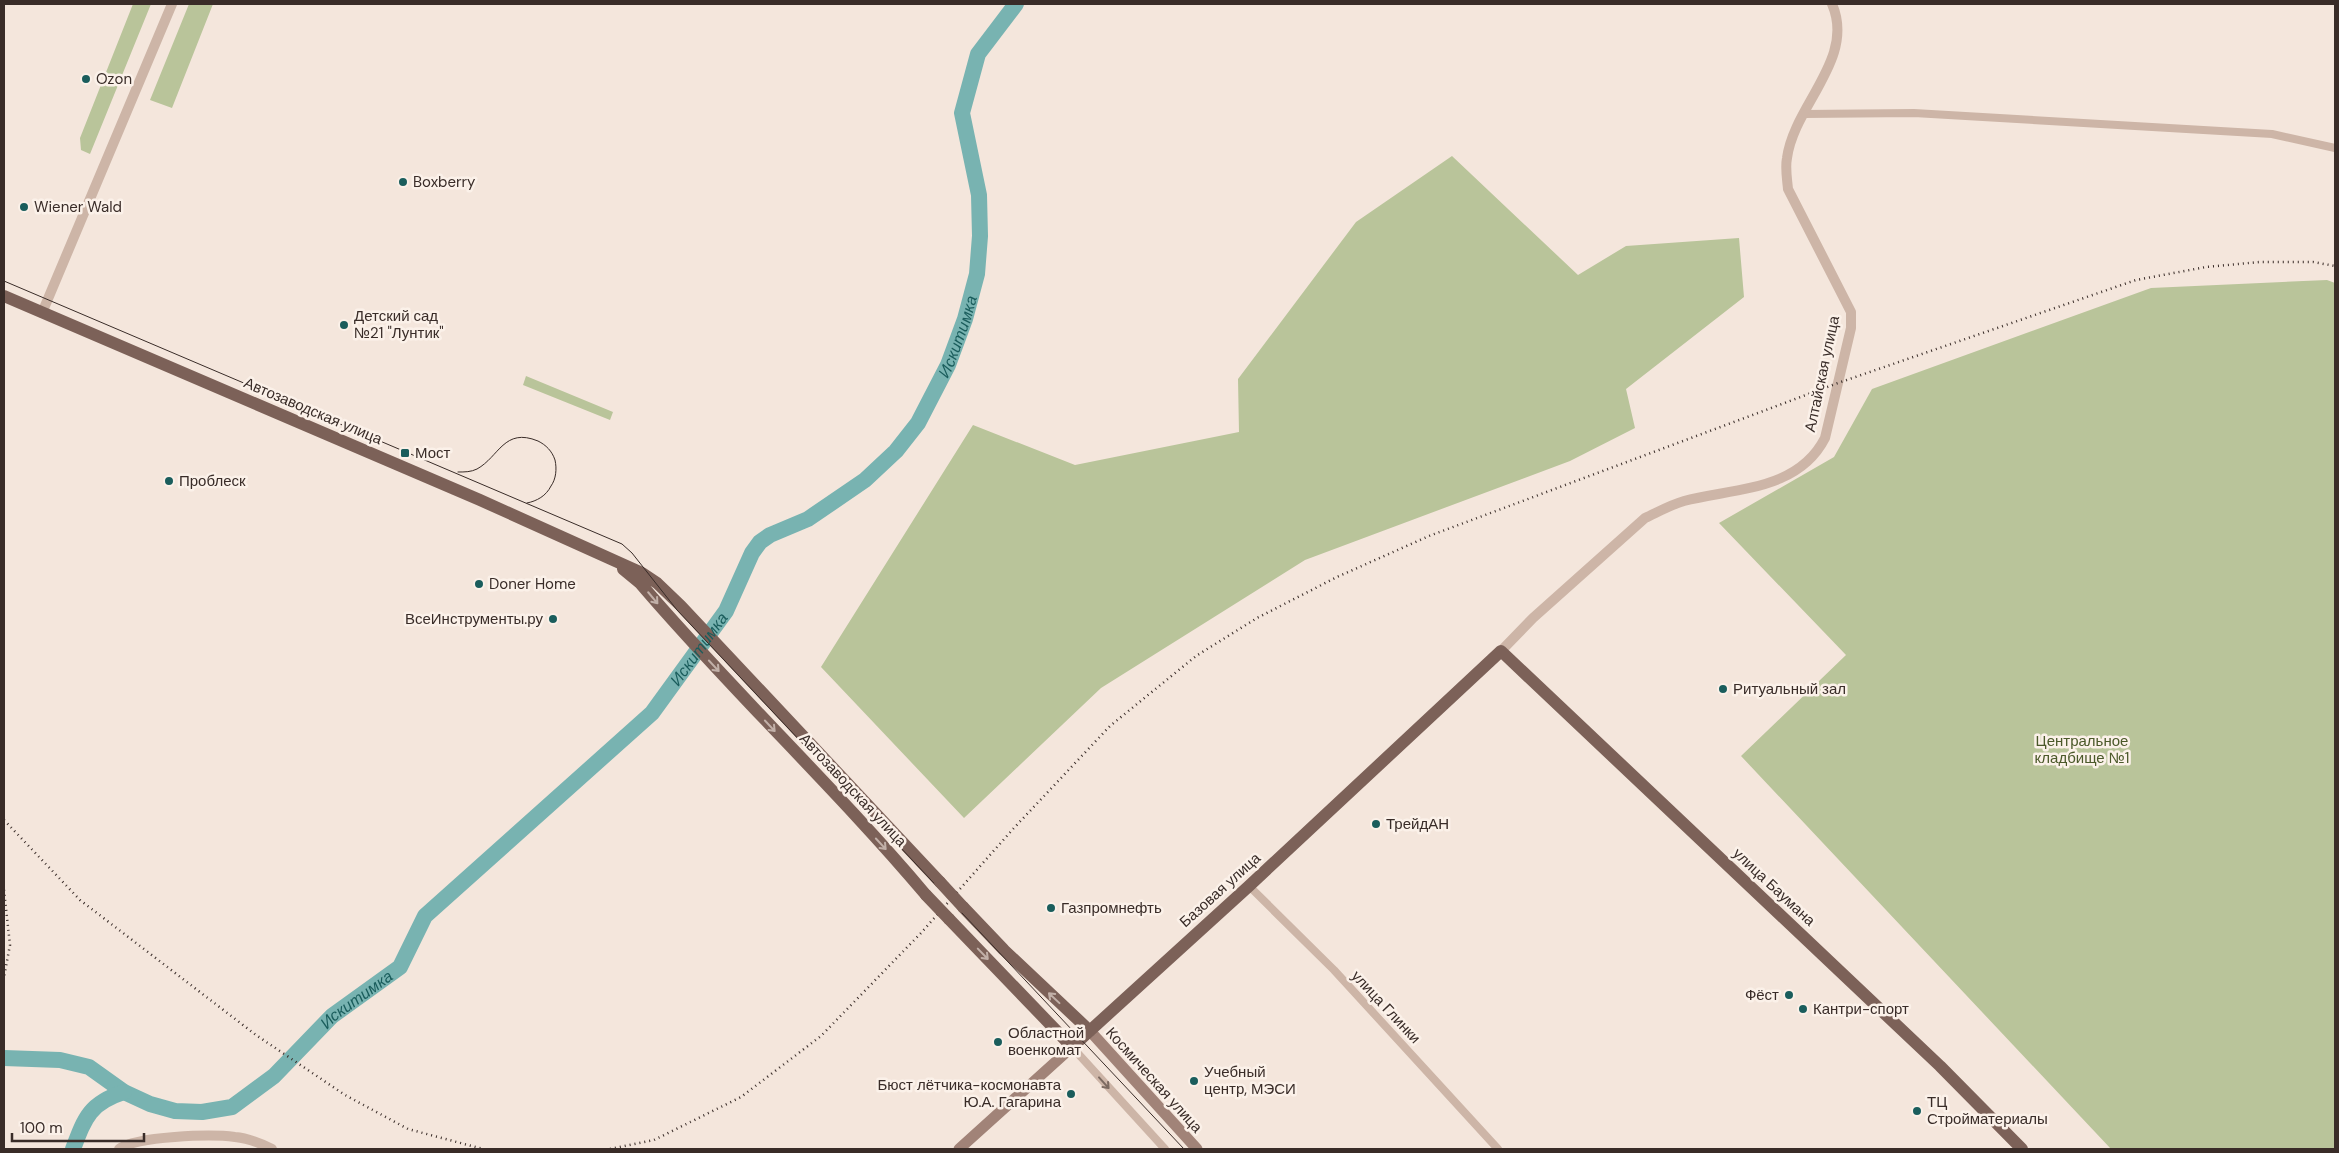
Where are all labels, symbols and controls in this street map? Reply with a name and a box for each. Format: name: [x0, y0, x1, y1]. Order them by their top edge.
place label: Ozon: [96, 69, 132, 89]
marker: Ozon: [80, 73, 92, 85]
place label: Boxberry: [413, 172, 476, 192]
marker: Boxberry: [397, 176, 409, 188]
place label: Wiener Wald: [34, 197, 122, 217]
marker: Wiener Wald: [18, 201, 30, 213]
water label: Искитимка: [933, 293, 981, 381]
place label: Детский сад №21 "Лунтик": [354, 306, 444, 343]
street label: Алтайская улица: [1800, 313, 1844, 434]
marker: Детский сад №21 "Лунтик": [338, 319, 350, 331]
street label: Автозаводская улица: [241, 373, 386, 449]
place label: Мост: [415, 443, 451, 463]
marker: Мост: [399, 447, 411, 459]
place label: Проблеск: [179, 471, 246, 491]
marker: Проблеск: [163, 475, 175, 487]
place label: Doner Home: [489, 574, 576, 594]
marker: Doner Home: [473, 578, 485, 590]
one-way arrow: [647, 592, 659, 605]
water label: Искитимка: [665, 608, 732, 690]
place label: ВсеИнструменты.ру: [405, 609, 543, 629]
marker: ВсеИнструменты.ру: [547, 613, 559, 625]
one-way arrow: [708, 659, 720, 672]
place label: Ритуальный зал: [1733, 679, 1846, 699]
marker: Ритуальный зал: [1717, 683, 1729, 695]
one-way arrow: [764, 719, 776, 732]
street label: Автозаводская улица: [795, 729, 911, 852]
park label: Центральное кладбище №1: [2035, 731, 2129, 768]
place label: ТрейдАН: [1386, 814, 1449, 834]
marker: ТрейдАН: [1370, 818, 1382, 830]
one-way arrow: [875, 837, 887, 850]
street label: улица Баумана: [1728, 844, 1820, 931]
street label: Базовая улица: [1175, 848, 1265, 932]
place label: Газпромнефть: [1061, 898, 1162, 918]
marker: Газпромнефть: [1045, 902, 1057, 914]
one-way arrow: [977, 948, 989, 961]
water label: Искитимка: [315, 965, 397, 1033]
street label: улица Глинки: [1347, 966, 1425, 1048]
place label: Фёст: [1745, 985, 1779, 1005]
marker: Фёст: [1783, 989, 1795, 1001]
one-way arrow: [1048, 992, 1061, 1004]
place label: Кантри-спорт: [1813, 999, 1909, 1019]
marker: Кантри-спорт: [1797, 1003, 1809, 1015]
place label: Областной военкомат: [1008, 1023, 1084, 1060]
street label: Космическая улица: [1101, 1023, 1207, 1138]
marker: Областной военкомат: [992, 1036, 1004, 1048]
place label: Учебный центр, МЭСИ: [1204, 1062, 1296, 1099]
place label: Бюст лётчика-космонавта Ю.А. Гагарина: [878, 1075, 1062, 1112]
marker: Учебный центр, МЭСИ: [1188, 1075, 1200, 1087]
one-way arrow: [1099, 1076, 1110, 1089]
marker: Бюст лётчика-космонавта Ю.А. Гагарина: [1065, 1088, 1077, 1100]
place label: ТЦ Стройматериалы: [1927, 1092, 2048, 1129]
marker: ТЦ Стройматериалы: [1911, 1105, 1923, 1117]
scale bar: [12, 1110, 145, 1142]
text: 100 m: [20, 1118, 63, 1138]

